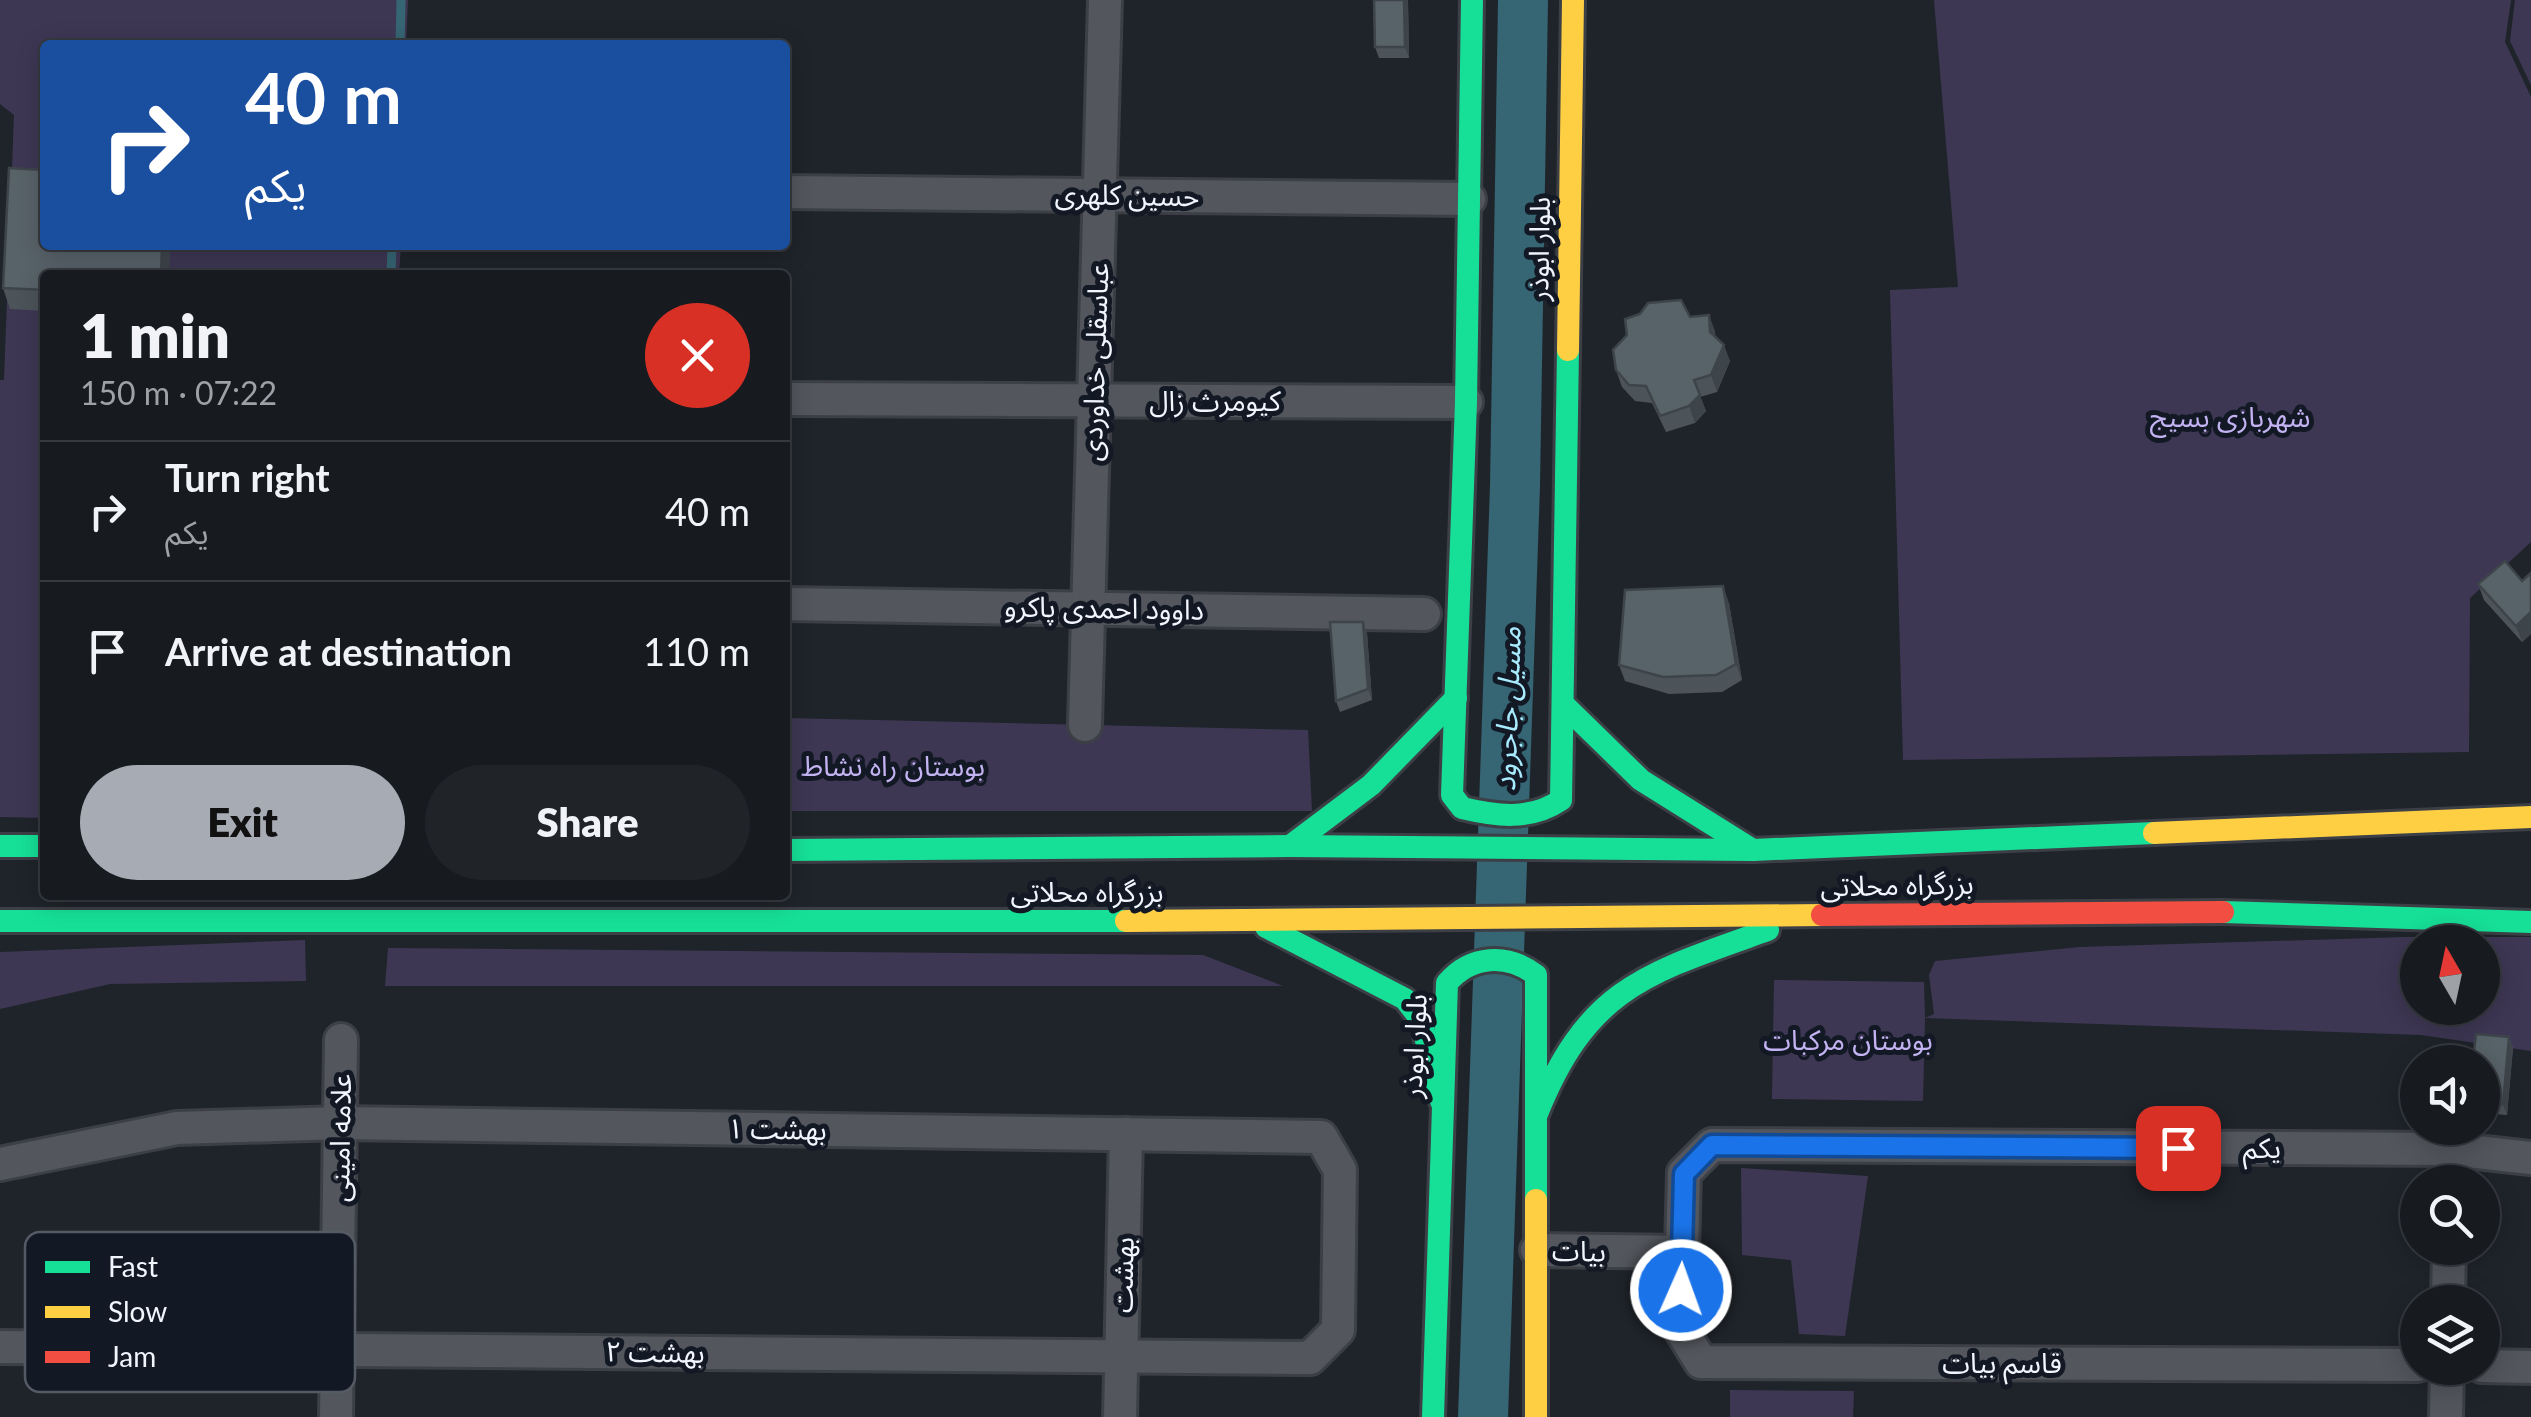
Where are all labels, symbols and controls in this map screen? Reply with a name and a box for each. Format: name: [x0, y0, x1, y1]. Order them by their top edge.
text: 40 m: [245, 55, 402, 139]
icon: right: [80, 80, 210, 210]
text: یکم: [245, 158, 307, 212]
street label: حسین کلهری: [1054, 176, 1200, 213]
street label: بلوار ابوذر: [1520, 197, 1557, 302]
street label: عباسقلی خداوردی: [1074, 262, 1115, 462]
text: 1 min: [80, 299, 230, 371]
button: close: [645, 303, 750, 408]
text: 150 m · 07:22: [80, 373, 277, 412]
street label: کیومرث زال: [1149, 383, 1281, 418]
park label: شهربازی بسیج: [2150, 399, 2310, 438]
text: Turn right: [165, 454, 330, 500]
icon: right: [80, 484, 135, 539]
text: 40 m: [665, 488, 750, 534]
text: یکم: [165, 512, 209, 551]
street label: داوود احمدی پاکرو: [1004, 588, 1204, 628]
icon: arrive: [80, 624, 135, 679]
water label: مسیل جاجرود: [1485, 626, 1528, 792]
text: Arrive at destination: [165, 628, 512, 674]
text: 110 m: [643, 628, 750, 674]
park label: بوستان راه نشاط: [801, 748, 985, 783]
button: Exit: [80, 765, 405, 880]
button: Share: [425, 765, 750, 880]
street label: بزرگراه محلاتی: [1820, 866, 1974, 903]
street label: بزرگراه محلاتی: [1010, 874, 1164, 909]
north arrow: [2400, 925, 2500, 1025]
map controls: [2400, 925, 2500, 1385]
street label: بلوار ابوذر: [1393, 993, 1434, 1100]
park label: بوستان مرکبات: [1763, 1022, 1933, 1057]
button: sound: [2400, 1045, 2500, 1145]
street label: علامه امینی: [321, 1074, 358, 1202]
pin: [2136, 1106, 2221, 1191]
street label: بهشت ۱: [727, 1110, 827, 1146]
icon: arrive: [2151, 1121, 2206, 1176]
street label: یکم: [2243, 1130, 2281, 1170]
button: search: [2400, 1165, 2500, 1265]
legend: [25, 1232, 355, 1392]
street label: بیات: [1552, 1233, 1606, 1267]
street label: بهشت: [1104, 1237, 1140, 1313]
position arrow: [1629, 1238, 1733, 1342]
text: Fast: [108, 1249, 158, 1283]
button: layers: [2400, 1285, 2500, 1385]
text: Slow: [108, 1294, 167, 1328]
street label: بهشت ۲: [605, 1333, 705, 1369]
text: Jam: [108, 1339, 156, 1373]
street label: قاسم بیات: [1942, 1345, 2062, 1385]

